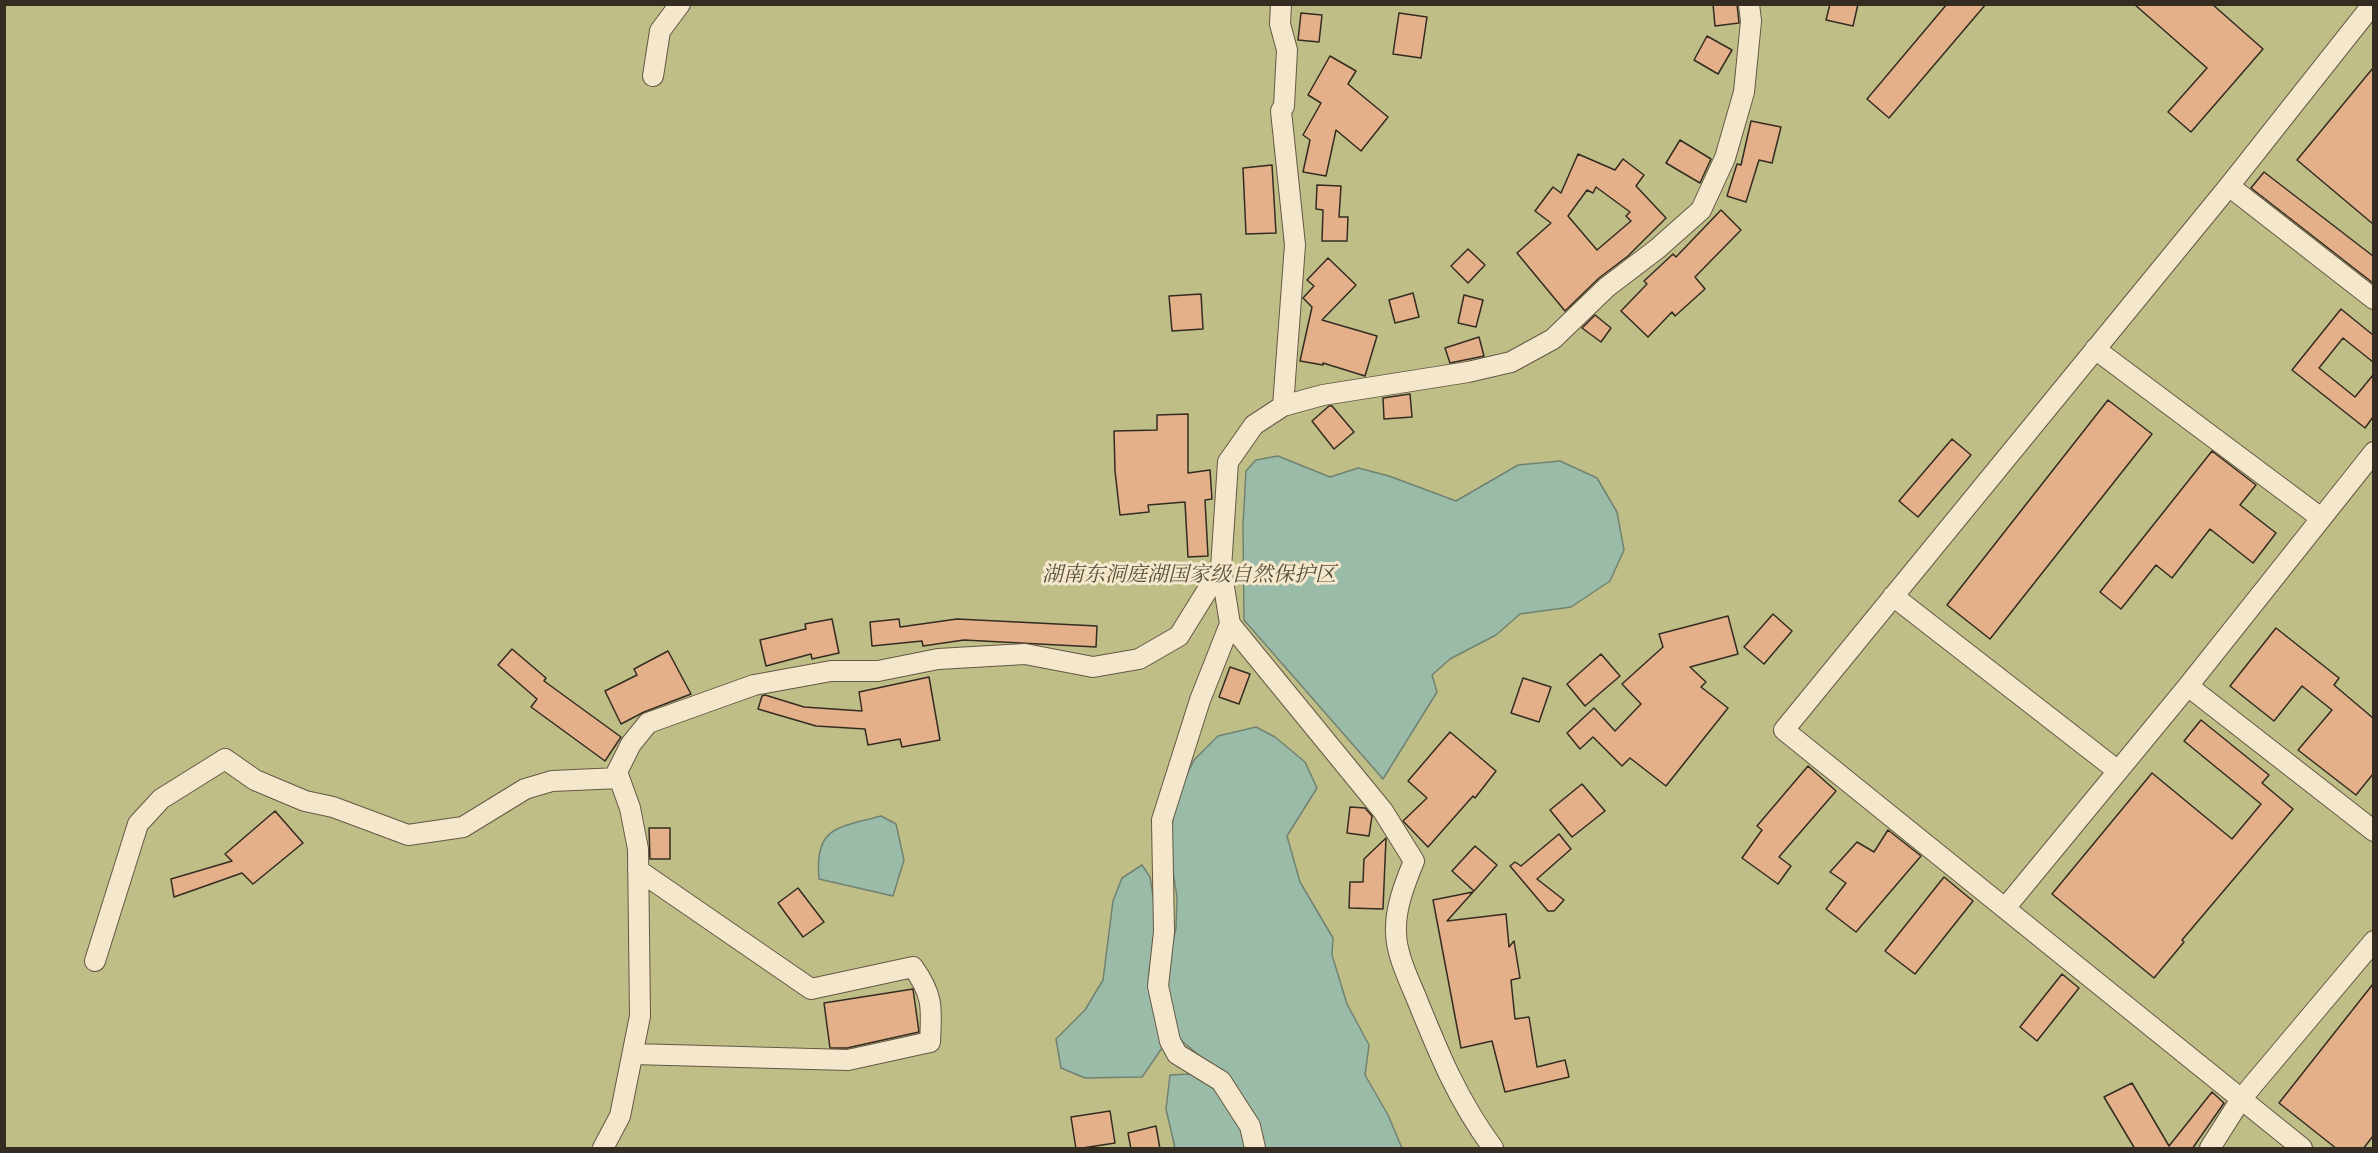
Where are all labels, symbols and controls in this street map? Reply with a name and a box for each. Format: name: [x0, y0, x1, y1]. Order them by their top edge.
park label: 湖南东洞庭湖国家级自然保护区: [1042, 563, 1336, 589]

